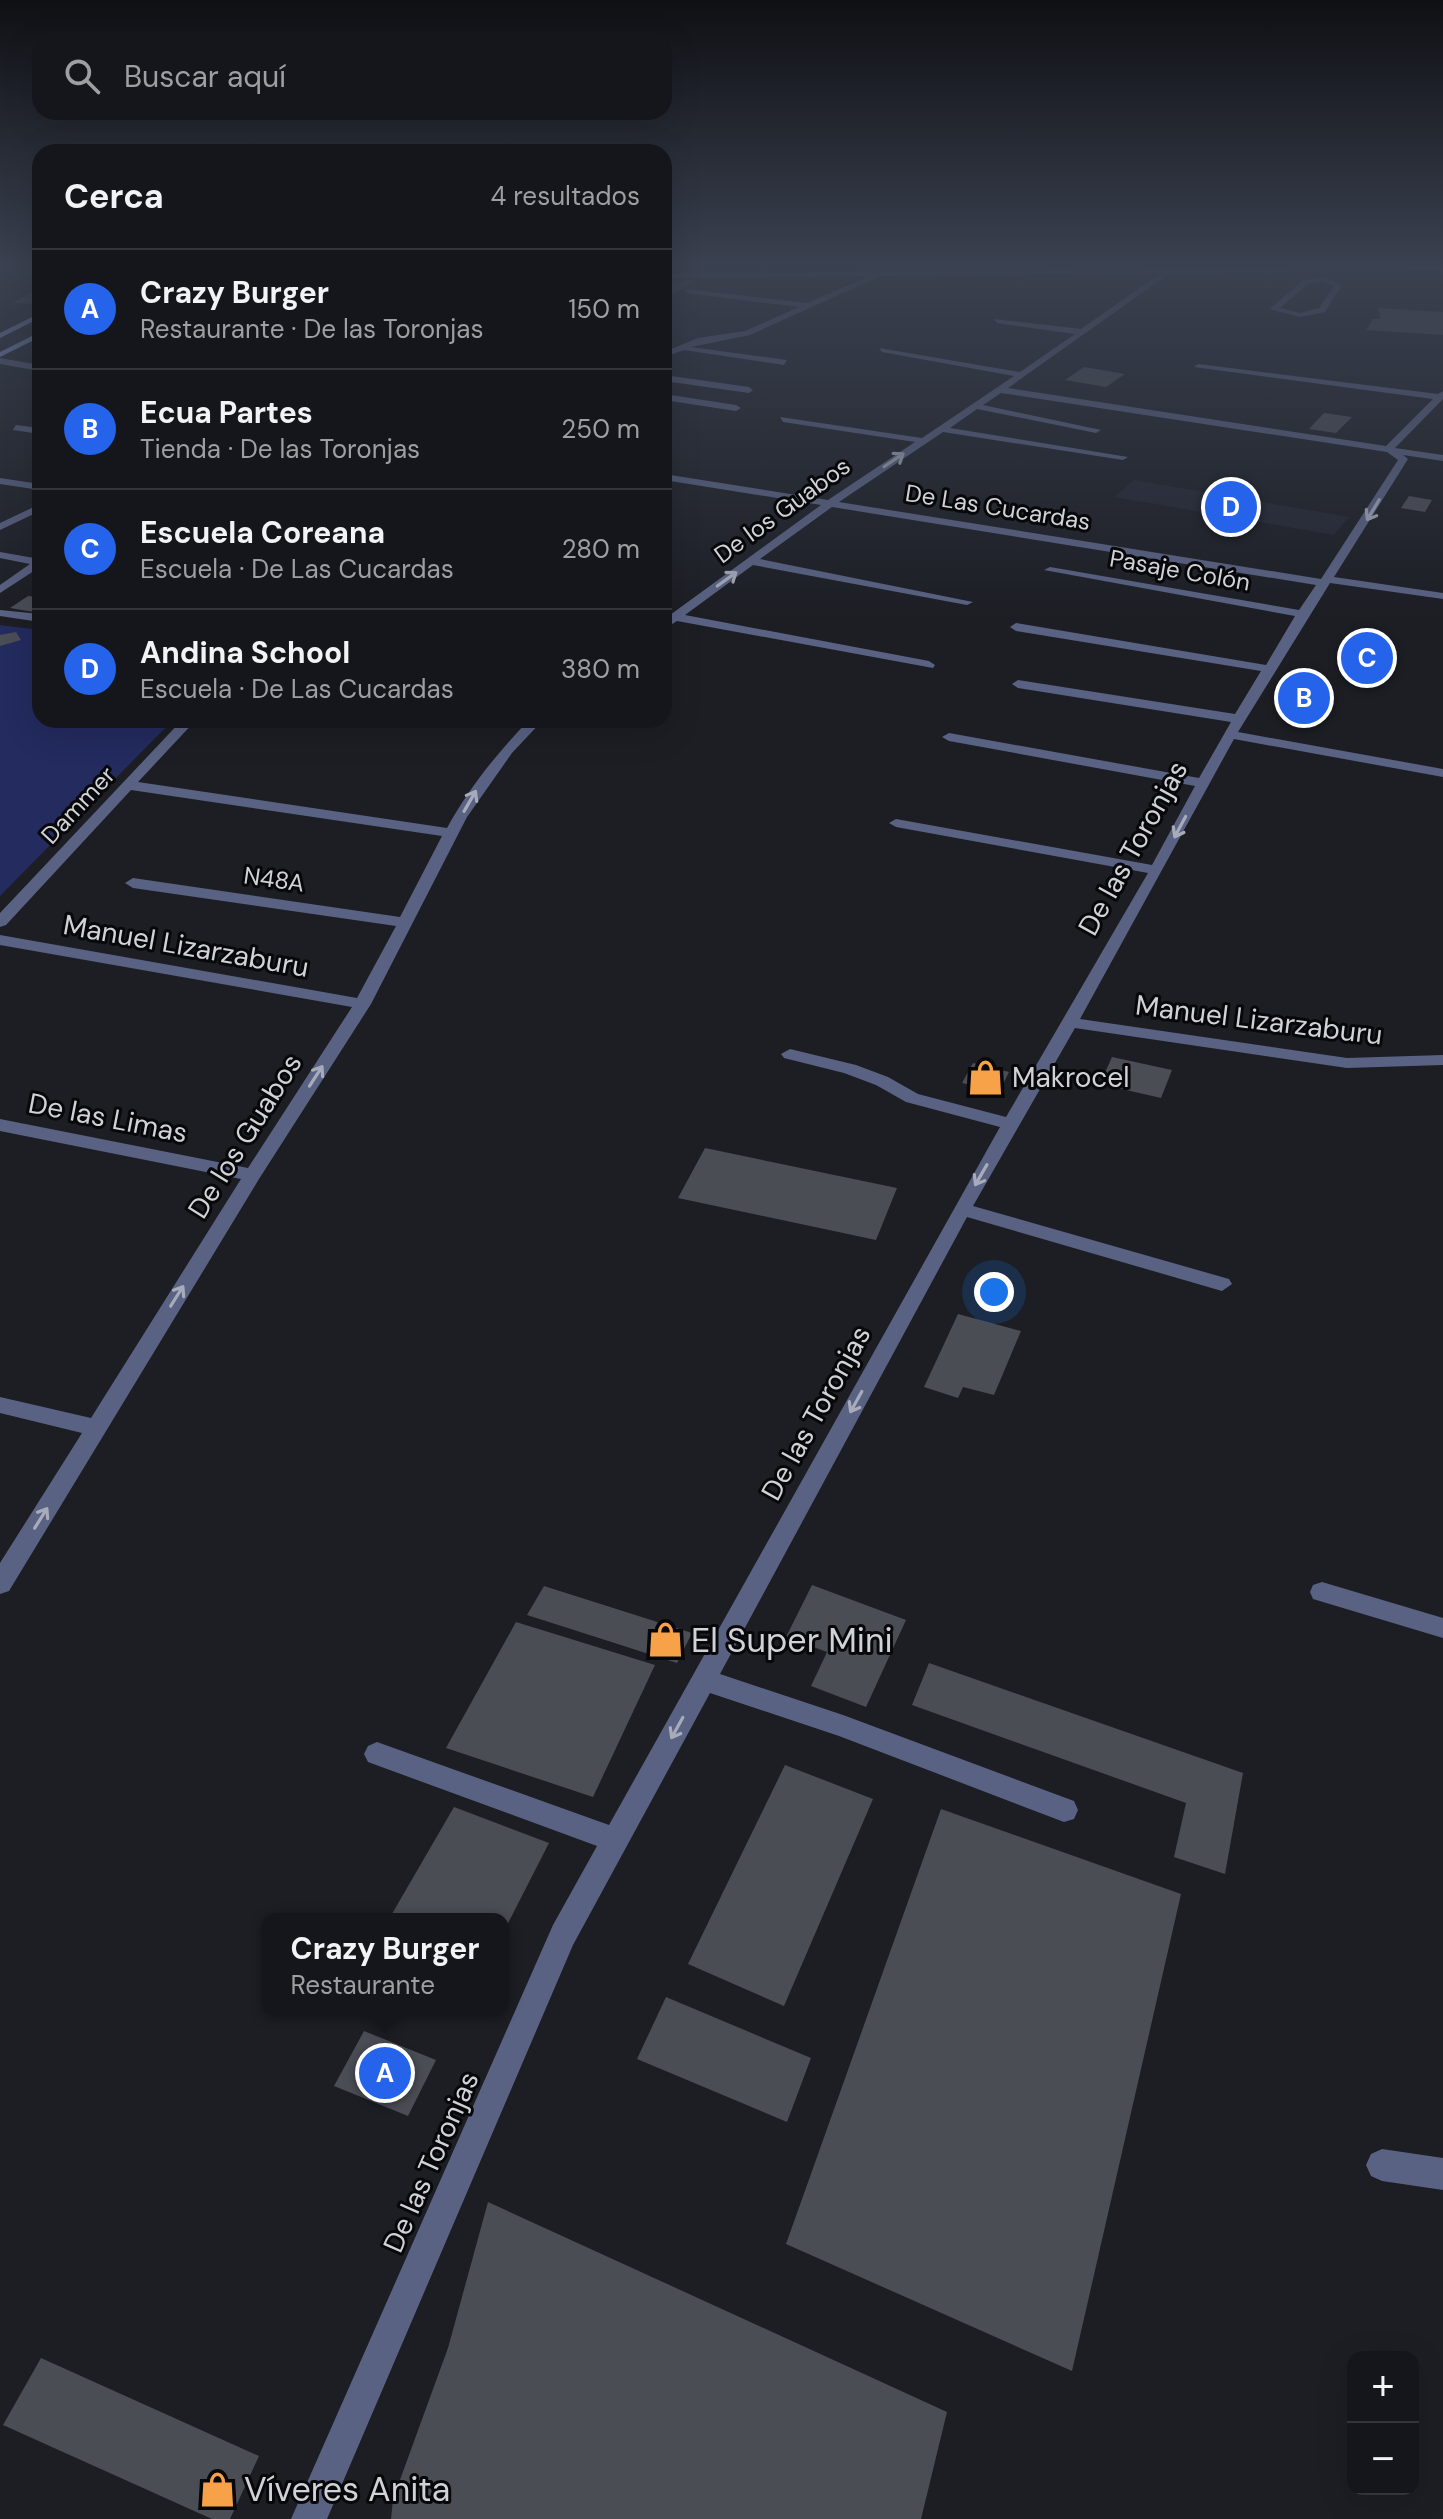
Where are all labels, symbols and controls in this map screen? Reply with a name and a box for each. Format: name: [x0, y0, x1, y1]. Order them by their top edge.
search box: [32, 32, 672, 120]
icon: search: [60, 54, 104, 98]
text: Buscar aquí: [124, 57, 286, 96]
text: Cerca: [64, 174, 164, 219]
text: 4 resultados: [491, 179, 640, 213]
text: Crazy Burger: [140, 273, 329, 312]
text: A: [81, 292, 99, 326]
text: 150 m: [568, 292, 640, 326]
text: Restaurante · De las Toronjas: [140, 312, 484, 346]
text: Ecua Partes: [140, 393, 313, 432]
text: B: [82, 412, 98, 446]
text: 250 m: [561, 412, 640, 446]
text: Tienda · De las Toronjas: [140, 432, 420, 466]
street label: De los Guabos: [708, 450, 856, 570]
one-way arrow: [882, 452, 905, 468]
street label: De Las Cucardas: [903, 477, 1093, 537]
pin: D: [1205, 477, 1257, 537]
one-way arrow: [1365, 498, 1381, 521]
text: Escuela Coreana: [140, 513, 385, 552]
text: C: [80, 532, 100, 566]
text: 280 m: [562, 532, 640, 566]
street label: Pasaje Colón: [1107, 542, 1253, 598]
text: Escuela · De Las Cucardas: [140, 552, 454, 586]
one-way arrow: [716, 570, 737, 587]
pin: C: [1341, 628, 1393, 688]
text: Andina School: [140, 633, 350, 672]
text: D: [81, 652, 99, 686]
text: 380 m: [561, 652, 640, 686]
pin: B: [1278, 668, 1330, 728]
text: Escuela · De Las Cucardas: [140, 672, 454, 706]
street label: De las Toronjas: [1070, 754, 1196, 942]
street label: Dammer: [34, 760, 122, 850]
one-way arrow: [462, 790, 478, 813]
one-way arrow: [1172, 815, 1187, 839]
street label: N48A: [242, 859, 306, 899]
street label: Manuel Lizarzaburu: [60, 906, 312, 986]
street label: Manuel Lizarzaburu: [1133, 987, 1385, 1053]
street label: De los Guabos: [180, 1047, 310, 1225]
shop icon: Makrocel: [967, 1058, 1005, 1096]
place label: Makrocel: [1012, 1059, 1130, 1096]
one-way arrow: [308, 1066, 324, 1088]
street label: De las Limas: [25, 1084, 191, 1152]
one-way arrow: [973, 1162, 989, 1186]
your location: [974, 1272, 1014, 1312]
one-way arrow: [170, 1285, 186, 1308]
street label: De las Toronjas: [753, 1319, 879, 1507]
one-way arrow: [848, 1390, 863, 1414]
one-way arrow: [33, 1507, 49, 1530]
place label: El Super Mini: [691, 1618, 893, 1663]
shop icon: El Super Mini: [646, 1621, 684, 1659]
one-way arrow: [669, 1716, 684, 1740]
popup: [261, 1913, 509, 2017]
text: Crazy Burger: [291, 1929, 480, 1968]
text: Restaurante: [291, 1968, 435, 2002]
pin: A: [359, 2043, 411, 2103]
street label: De las Toronjas: [375, 2066, 487, 2258]
map controls: [1347, 2351, 1419, 2495]
button: +: [1347, 2351, 1419, 2423]
button: −: [1347, 2423, 1419, 2495]
place label: Víveres Anita: [244, 2467, 450, 2512]
shop icon: Víveres Anita: [199, 2470, 237, 2508]

